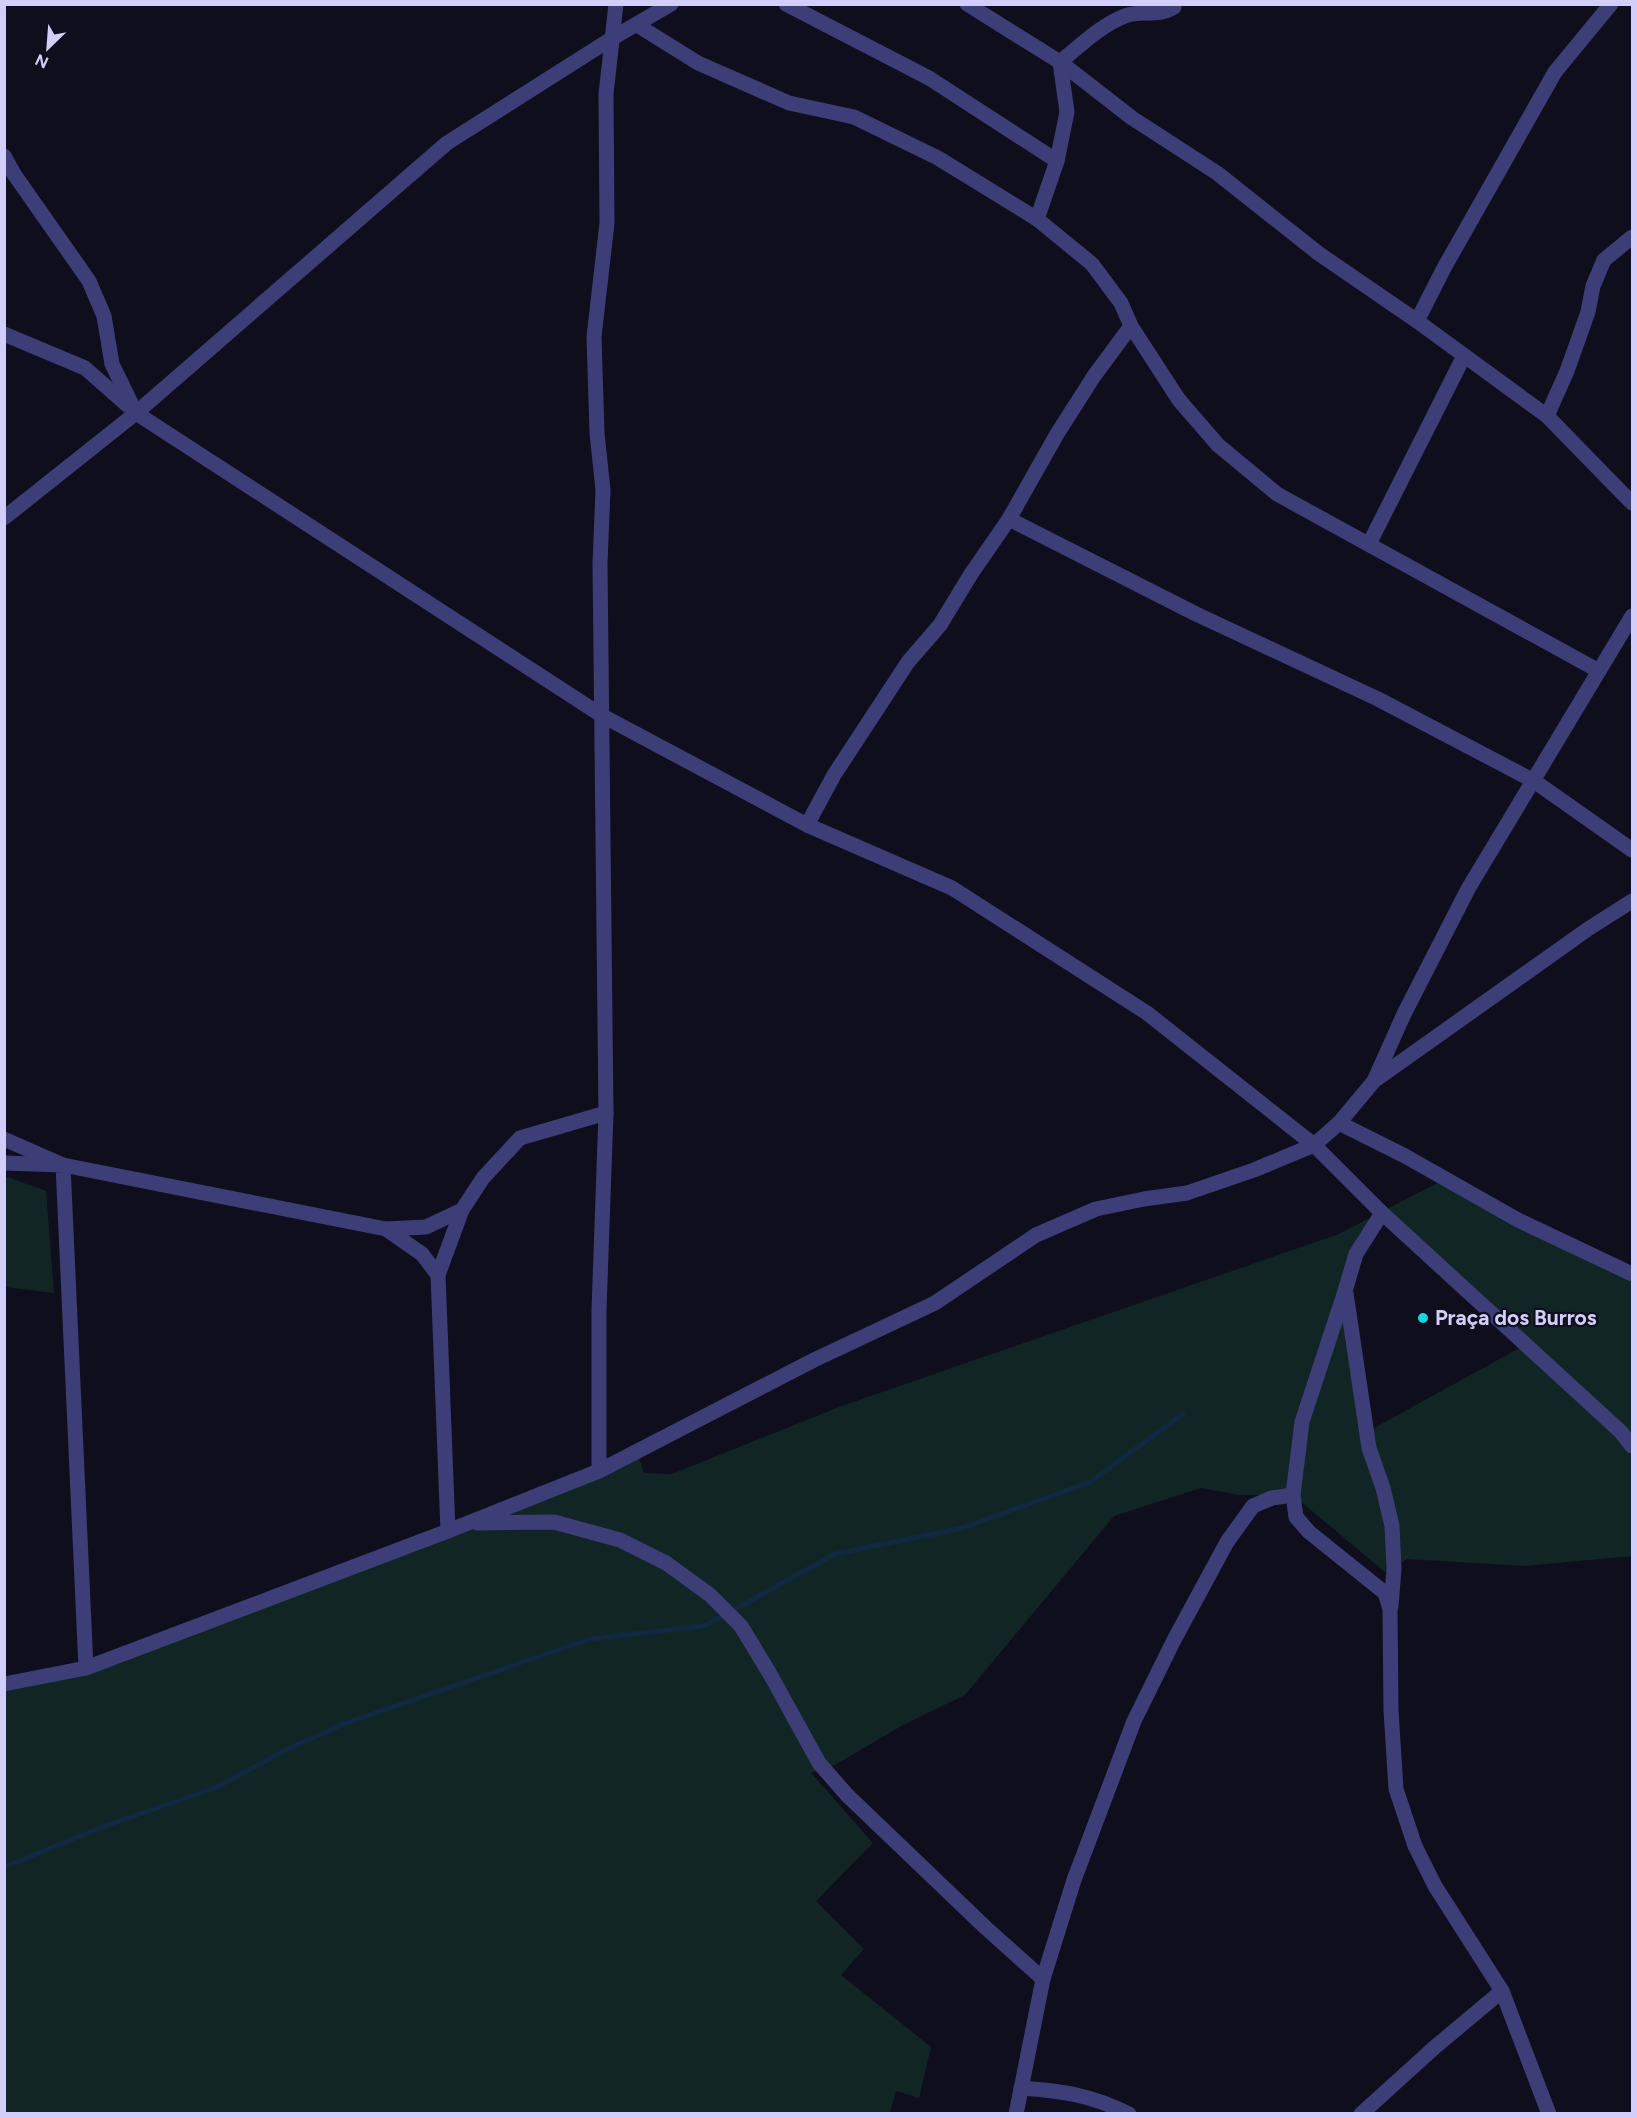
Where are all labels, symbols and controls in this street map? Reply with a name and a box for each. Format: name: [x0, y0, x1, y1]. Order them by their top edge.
north arrow: [18, 18, 78, 78]
text: N: [32, 50, 51, 72]
place label: Praça dos Burros: [1435, 1305, 1597, 1330]
marker: Praça dos Burros: [1416, 1311, 1430, 1325]

